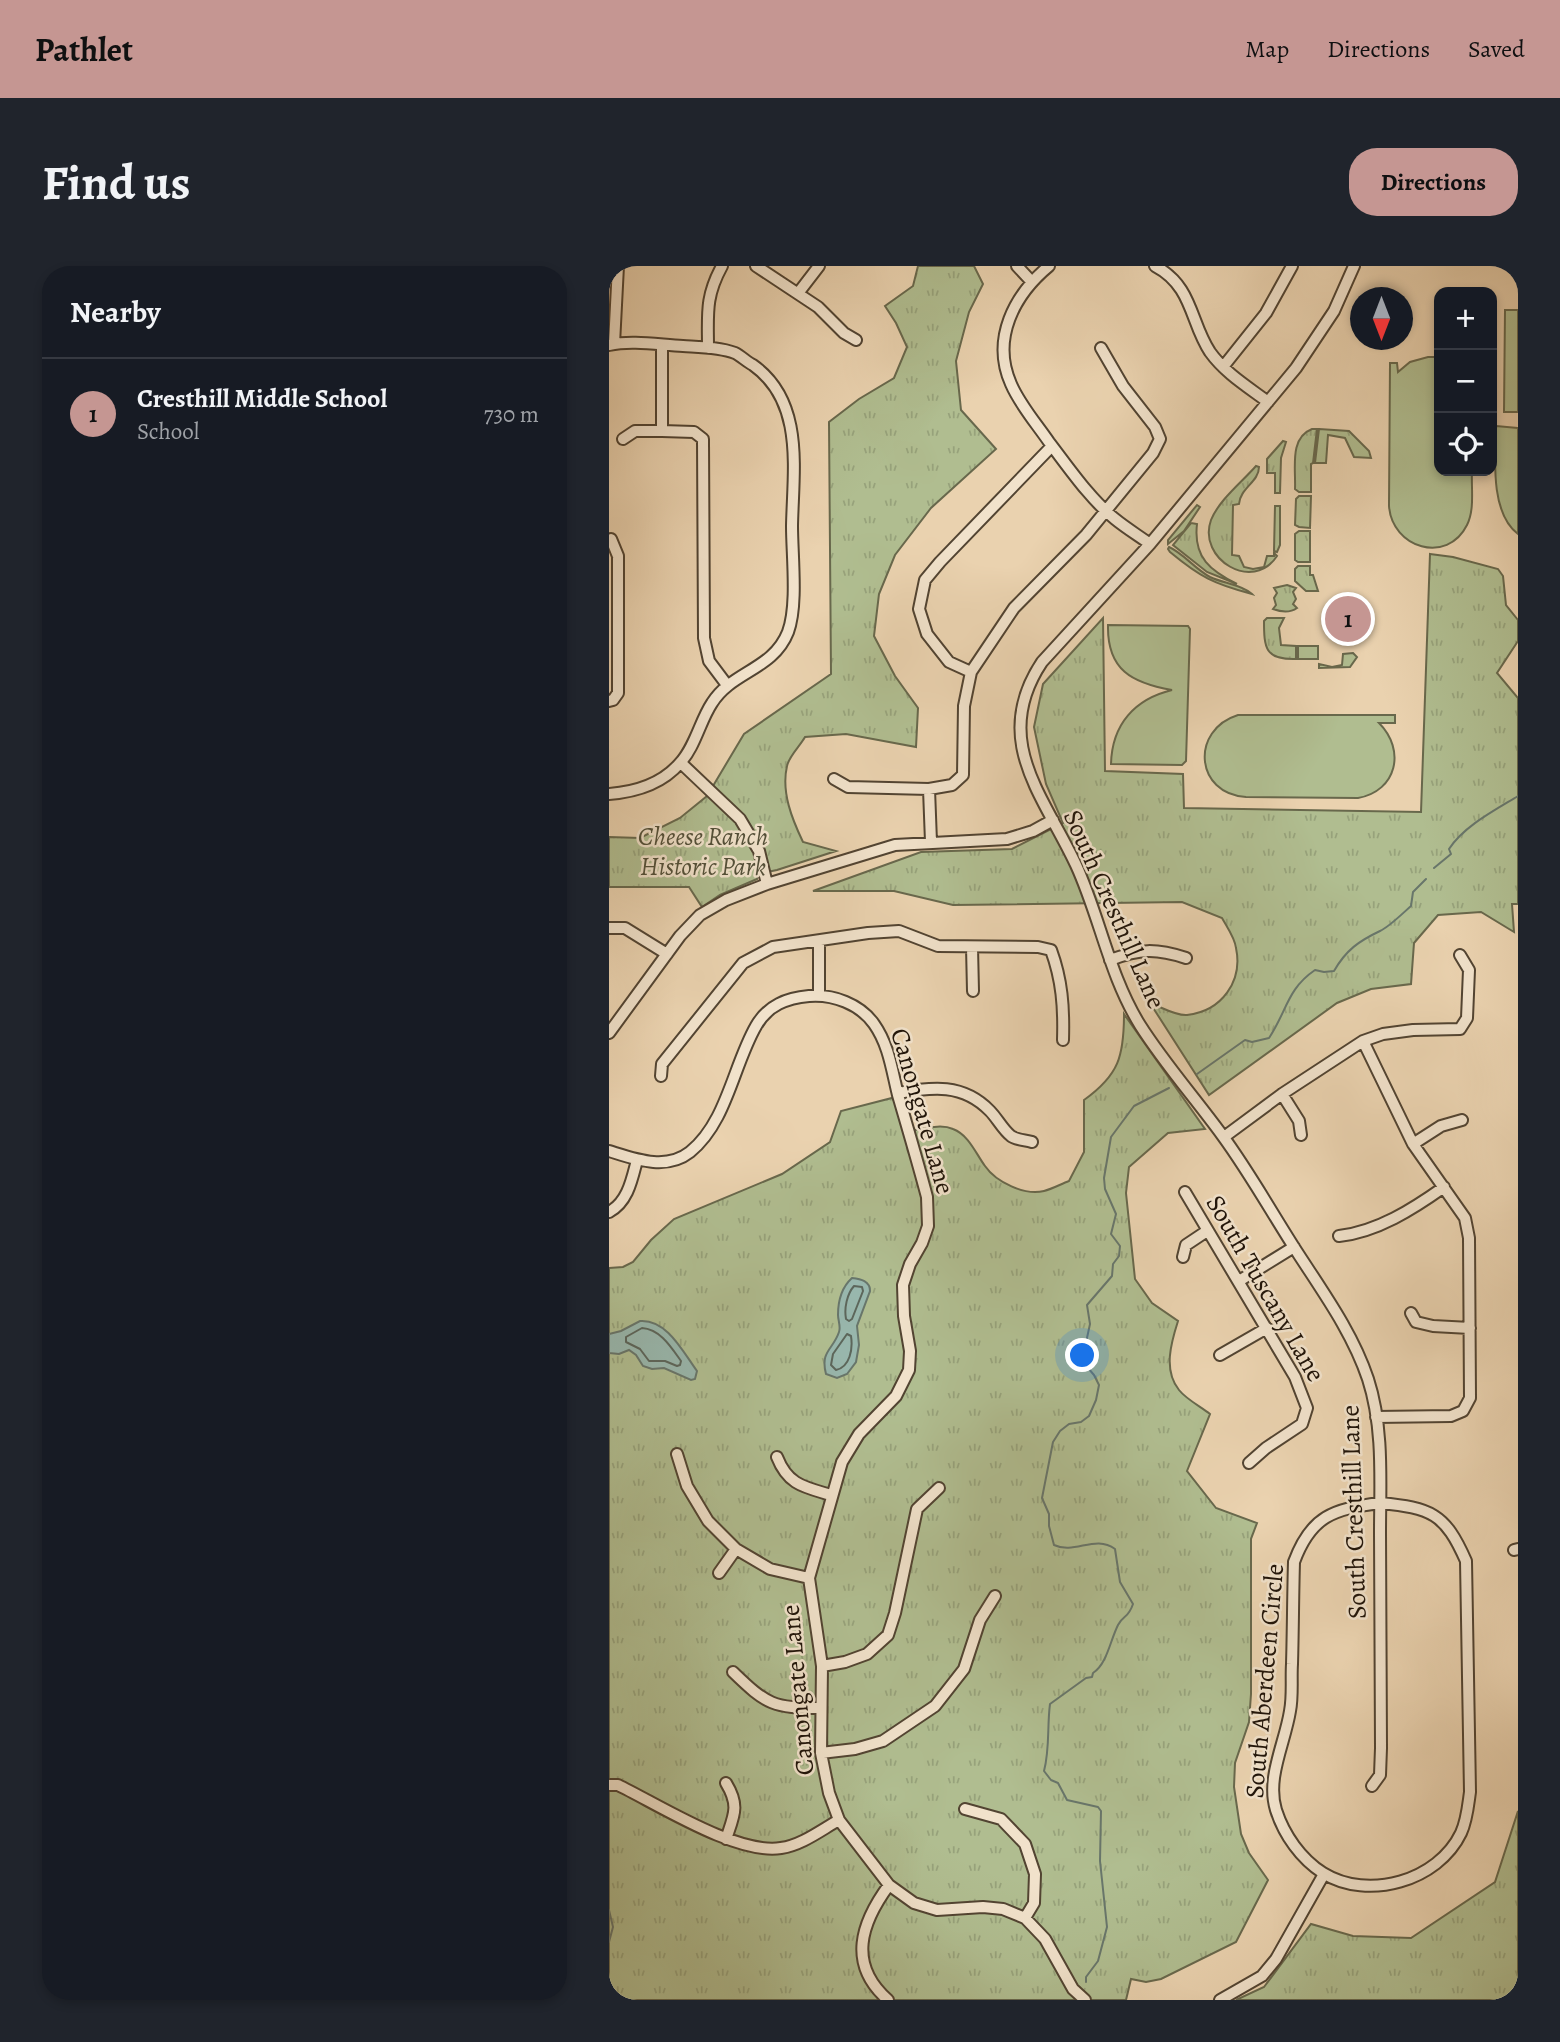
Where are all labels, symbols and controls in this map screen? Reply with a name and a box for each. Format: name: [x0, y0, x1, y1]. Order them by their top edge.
text: Pathlet: [35, 27, 133, 72]
text: Map: [1245, 33, 1289, 65]
text: Directions: [1327, 33, 1430, 65]
text: Saved: [1468, 33, 1525, 65]
button: Directions: [1349, 148, 1518, 216]
text: Find us: [42, 149, 190, 216]
north arrow: [1350, 287, 1413, 350]
map controls: [1434, 287, 1497, 476]
button: +: [1434, 287, 1497, 350]
text: Nearby: [70, 292, 161, 332]
button: −: [1434, 350, 1497, 413]
text: Cresthill Middle School: [137, 381, 387, 416]
text: 1: [89, 399, 97, 430]
text: 730 m: [484, 399, 539, 430]
button: locate: [1434, 413, 1497, 476]
text: School: [137, 416, 199, 447]
pin: 1: [1325, 593, 1371, 645]
street label: South Cresthill Lane: [1055, 804, 1174, 1014]
park label: Cheese Ranch Historic Park: [638, 819, 768, 884]
street label: Canongate Lane: [882, 1024, 963, 1198]
street label: South Tuscany Lane: [1198, 1188, 1333, 1388]
your location: [1065, 1338, 1099, 1372]
street label: South Cresthill Lane: [1332, 1404, 1375, 1620]
street label: South Aberdeen Circle: [1237, 1562, 1292, 1800]
street label: Canongate Lane: [773, 1603, 822, 1777]

